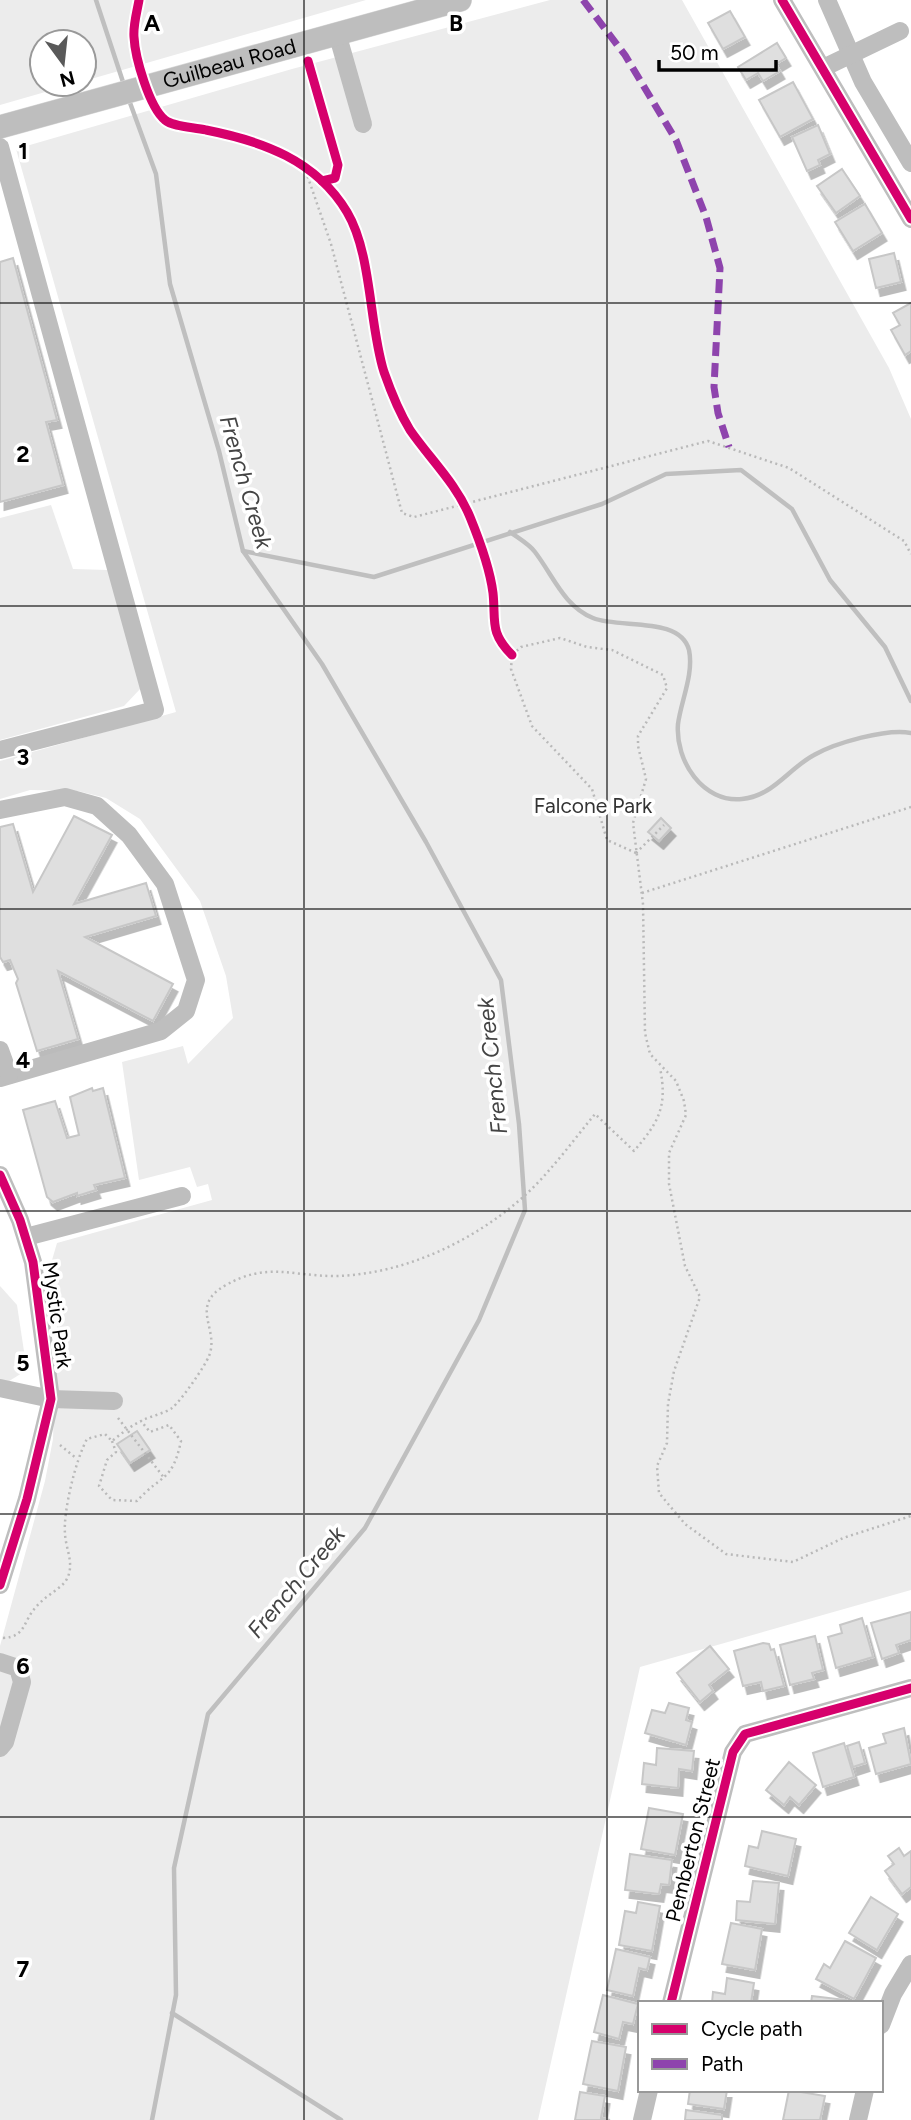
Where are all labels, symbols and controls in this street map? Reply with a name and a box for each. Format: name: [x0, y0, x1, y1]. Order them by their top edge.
text: A: [144, 9, 161, 37]
text: B: [449, 9, 463, 37]
north arrow: [28, 28, 98, 98]
scale bar: [659, 28, 776, 72]
street label: Guilbeau Road: [160, 33, 299, 93]
text: 50 m: [670, 40, 719, 65]
text: N: [57, 66, 77, 92]
text: 1: [18, 137, 28, 165]
water label: French Creek: [214, 412, 279, 553]
text: 2: [16, 440, 30, 468]
text: 3: [17, 743, 29, 771]
park label: Falcone Park: [534, 793, 653, 818]
water label: French Creek: [471, 995, 513, 1136]
text: 4: [16, 1046, 30, 1074]
street label: Mystic Park: [38, 1260, 77, 1371]
text: 5: [16, 1349, 30, 1377]
water label: French Creek: [241, 1520, 351, 1644]
text: 6: [16, 1652, 30, 1680]
street label: Pemberton Street: [660, 1755, 725, 1924]
text: 7: [17, 1955, 30, 1983]
legend: [638, 2001, 883, 2092]
text: Cycle path: [701, 2016, 802, 2041]
text: Path: [701, 2051, 743, 2076]

